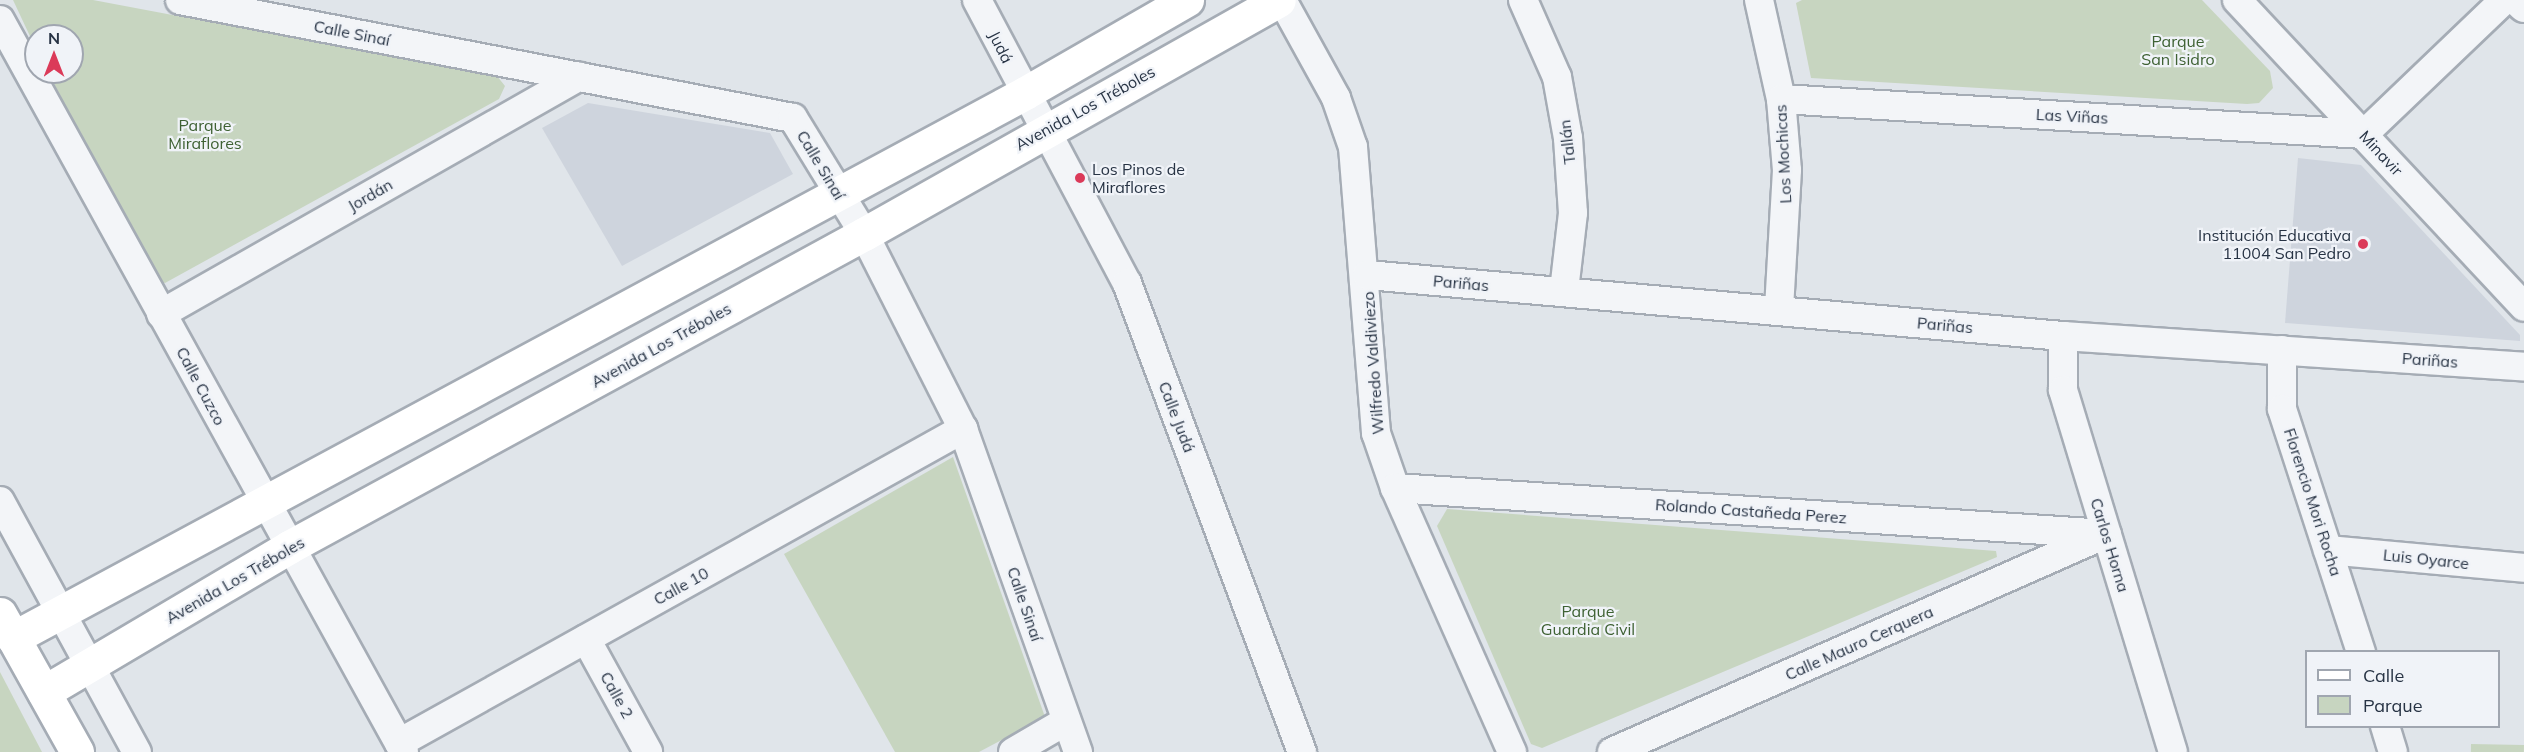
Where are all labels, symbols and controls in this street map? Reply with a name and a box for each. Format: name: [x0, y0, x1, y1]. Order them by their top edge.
street label: Calle Sinaí: [312, 16, 392, 50]
north arrow: [24, 24, 84, 84]
text: N: [48, 28, 60, 48]
street label: Judá: [985, 28, 1017, 66]
park label: Parque San Isidro: [2141, 31, 2215, 69]
street label: Avenida Los Tréboles: [1012, 62, 1158, 154]
street label: Los Mochicas: [1771, 104, 1795, 204]
street label: Las Viñas: [2035, 105, 2109, 127]
park label: Parque Miraflores: [168, 115, 242, 153]
street label: Tallán: [1555, 119, 1579, 165]
street label: Calle Sinaí: [793, 127, 849, 203]
street label: Minavir: [2355, 127, 2407, 179]
place label: Los Pinos de Miraflores: [1092, 159, 1185, 197]
marker: Los Pinos de Miraflores: [1073, 171, 1087, 185]
street label: Jordán: [344, 175, 396, 215]
place label: Institución Educativa 11004 San Pedro: [2198, 225, 2351, 263]
marker: Institución Educativa 11004 San Pedro: [2356, 237, 2370, 251]
street label: Pariñas: [1432, 271, 1490, 295]
street label: Wilfredo Valdiviezo: [1358, 291, 1388, 435]
street label: Avenida Los Tréboles: [588, 299, 734, 391]
street label: Pariñas: [1916, 313, 1974, 337]
street label: Calle Cuzco: [172, 344, 230, 428]
street label: Pariñas: [2401, 348, 2459, 372]
street label: Calle Judá: [1155, 379, 1199, 455]
street label: Florencio Mori Rocha: [2280, 426, 2346, 578]
street label: Rolando Castañeda Perez: [1655, 495, 1847, 527]
street label: Carlos Horna: [2087, 496, 2133, 594]
street label: Avenida Los Tréboles: [162, 532, 308, 628]
street label: Luis Oyarce: [2382, 545, 2470, 573]
street label: Calle 10: [650, 563, 712, 609]
street label: Calle Sinaí: [1003, 564, 1047, 644]
park label: Parque Guardia Civil: [1541, 601, 1635, 639]
street label: Calle Mauro Cerquera: [1782, 602, 1936, 684]
legend: [2305, 650, 2500, 728]
text: Calle: [2363, 664, 2404, 687]
street label: Calle 2: [596, 668, 638, 722]
text: Parque: [2363, 694, 2422, 717]

